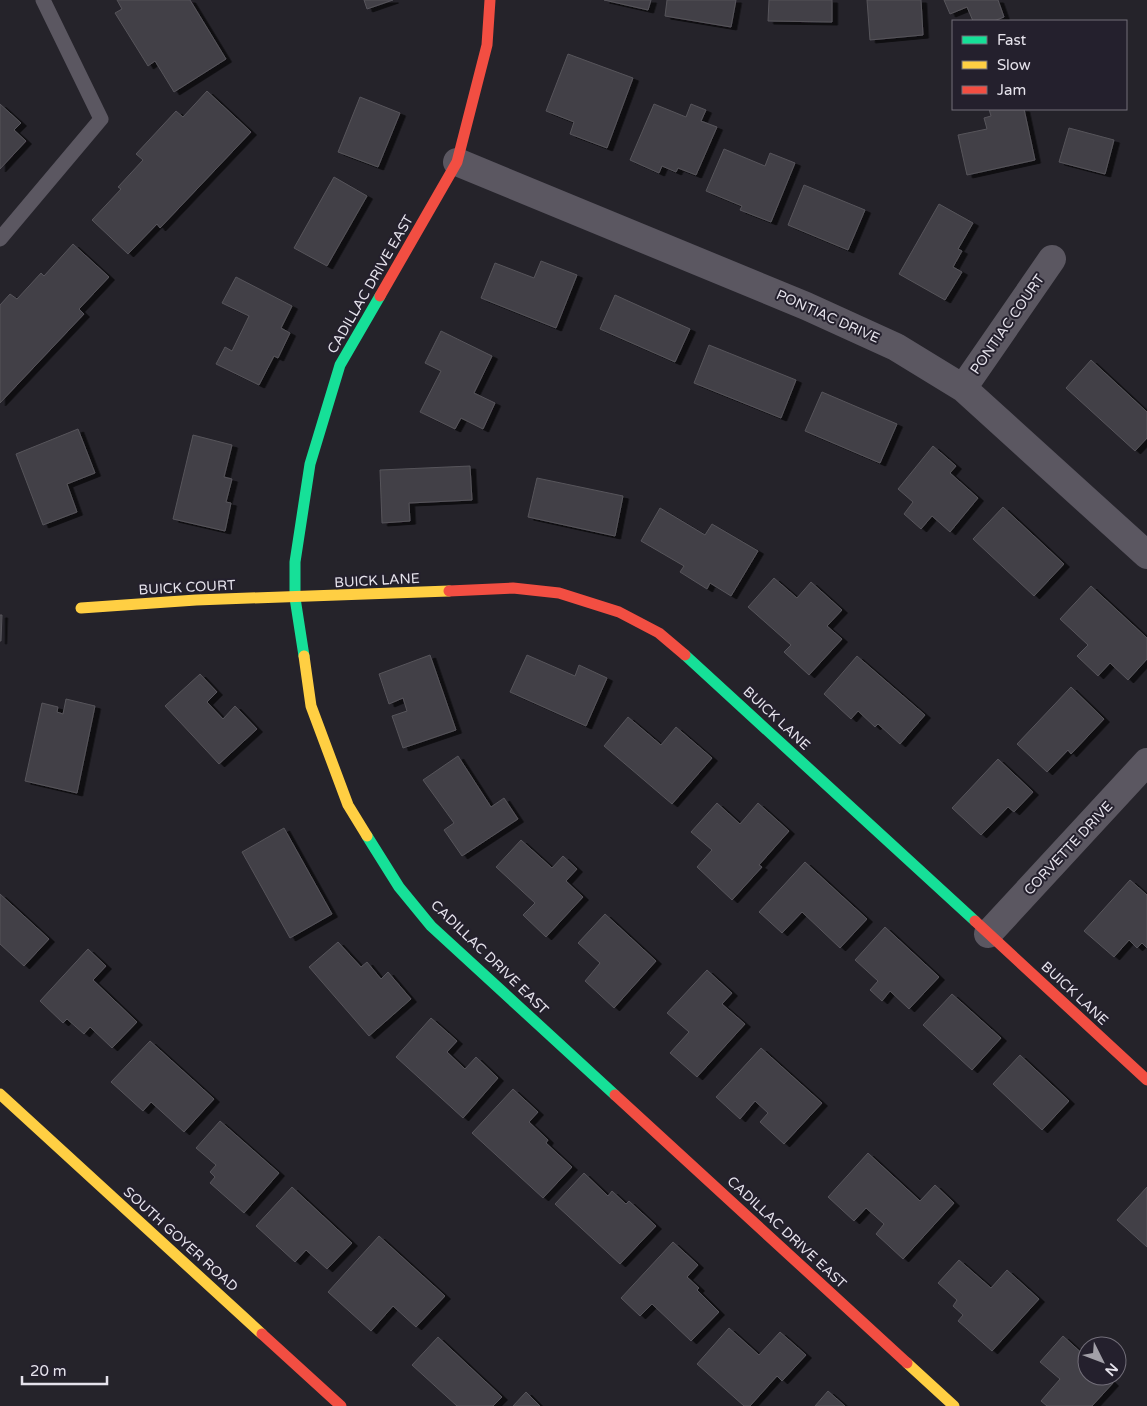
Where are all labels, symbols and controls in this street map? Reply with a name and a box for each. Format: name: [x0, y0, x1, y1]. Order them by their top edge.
legend: [952, 20, 1127, 110]
text: Fast: [997, 31, 1027, 49]
text: Slow: [997, 56, 1031, 74]
text: Jam: [997, 81, 1026, 99]
street label: CADILLAC DRIVE EAST: [324, 212, 417, 356]
street label: PONTIAC COURT: [967, 271, 1049, 378]
street label: PONTIAC DRIVE: [774, 286, 882, 347]
street label: BUICK LANE: [334, 570, 420, 591]
street label: BUICK COURT: [138, 576, 236, 599]
street label: BUICK LANE: [740, 683, 814, 754]
street label: CORVETTE DRIVE: [1020, 798, 1116, 899]
street label: CADILLAC DRIVE EAST: [427, 897, 552, 1018]
street label: BUICK LANE: [1038, 958, 1112, 1029]
street label: CADILLAC DRIVE EAST: [723, 1173, 850, 1292]
street label: SOUTH GOYER ROAD: [120, 1183, 242, 1295]
north arrow: [1077, 1336, 1127, 1386]
scale bar: [22, 1354, 108, 1386]
text: N: [1101, 1359, 1121, 1379]
text: 20 m: [30, 1362, 67, 1380]

